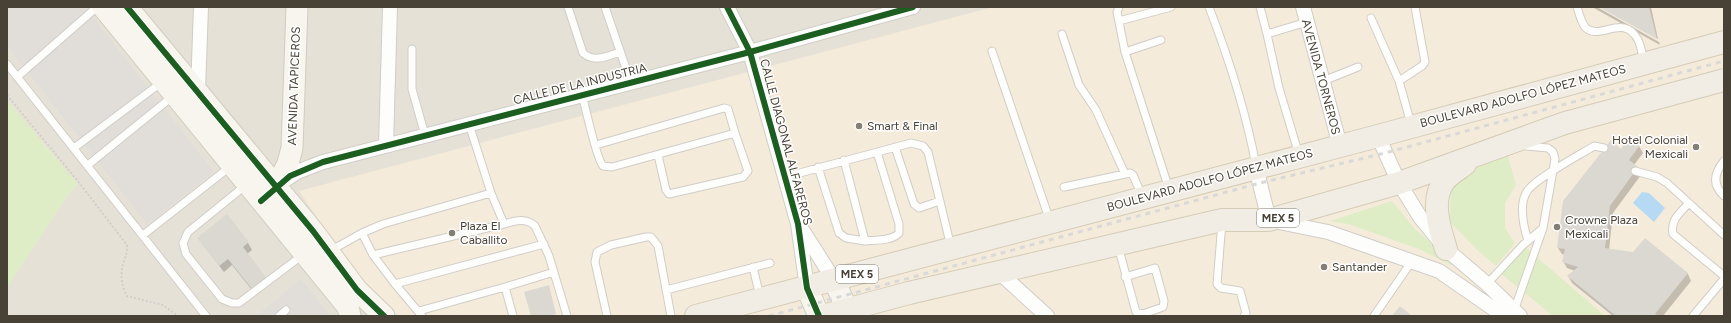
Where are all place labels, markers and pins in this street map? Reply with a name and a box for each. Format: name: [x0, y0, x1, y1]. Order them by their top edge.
place label: Smart & Final: [867, 119, 938, 133]
marker: Smart & Final: [854, 121, 864, 131]
place label: Hotel Colonial Mexicali: [1612, 133, 1688, 161]
marker: Hotel Colonial Mexicali: [1691, 142, 1701, 152]
place label: Crowne Plaza Mexicali: [1565, 213, 1638, 241]
place label: Plaza El Caballito: [460, 219, 507, 247]
marker: Crowne Plaza Mexicali: [1552, 222, 1562, 232]
marker: Plaza El Caballito: [447, 228, 457, 238]
place label: Santander: [1332, 260, 1387, 274]
marker: Santander: [1319, 262, 1329, 272]

